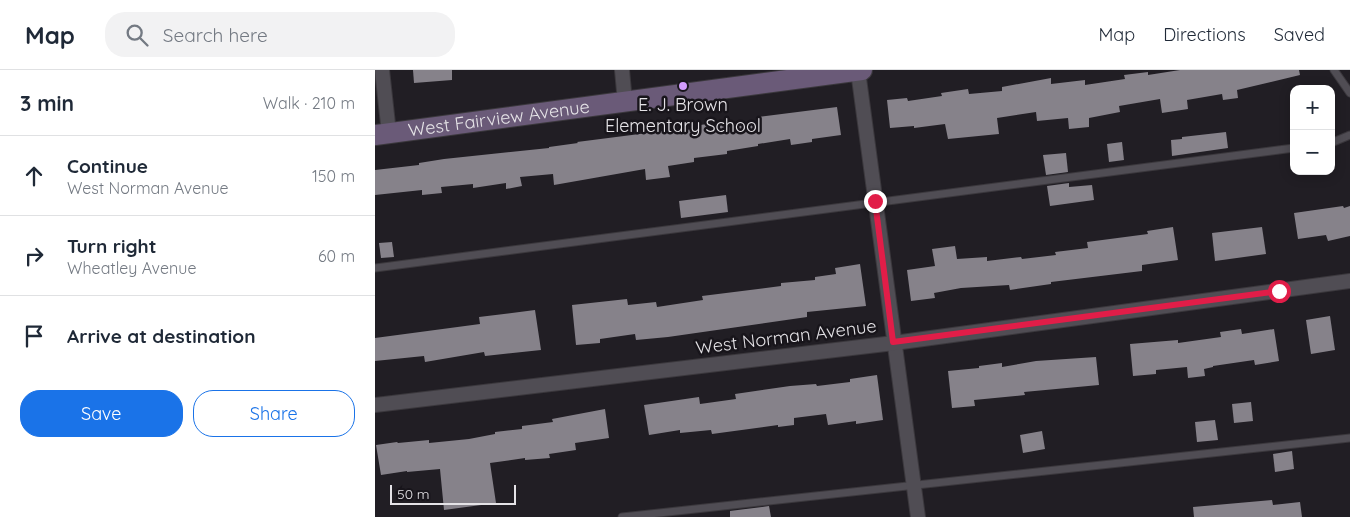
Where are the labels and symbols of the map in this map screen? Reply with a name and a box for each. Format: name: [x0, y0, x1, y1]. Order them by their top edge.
marker: E. J. Brown Elementary School: [677, 80, 689, 92]
place label: E. J. Brown Elementary School: [605, 93, 761, 137]
street label: West Fairview Avenue: [407, 94, 591, 141]
route end: [864, 190, 887, 213]
route start: [1268, 280, 1291, 303]
street label: West Norman Avenue: [694, 314, 878, 359]
scale bar: [390, 482, 516, 505]

